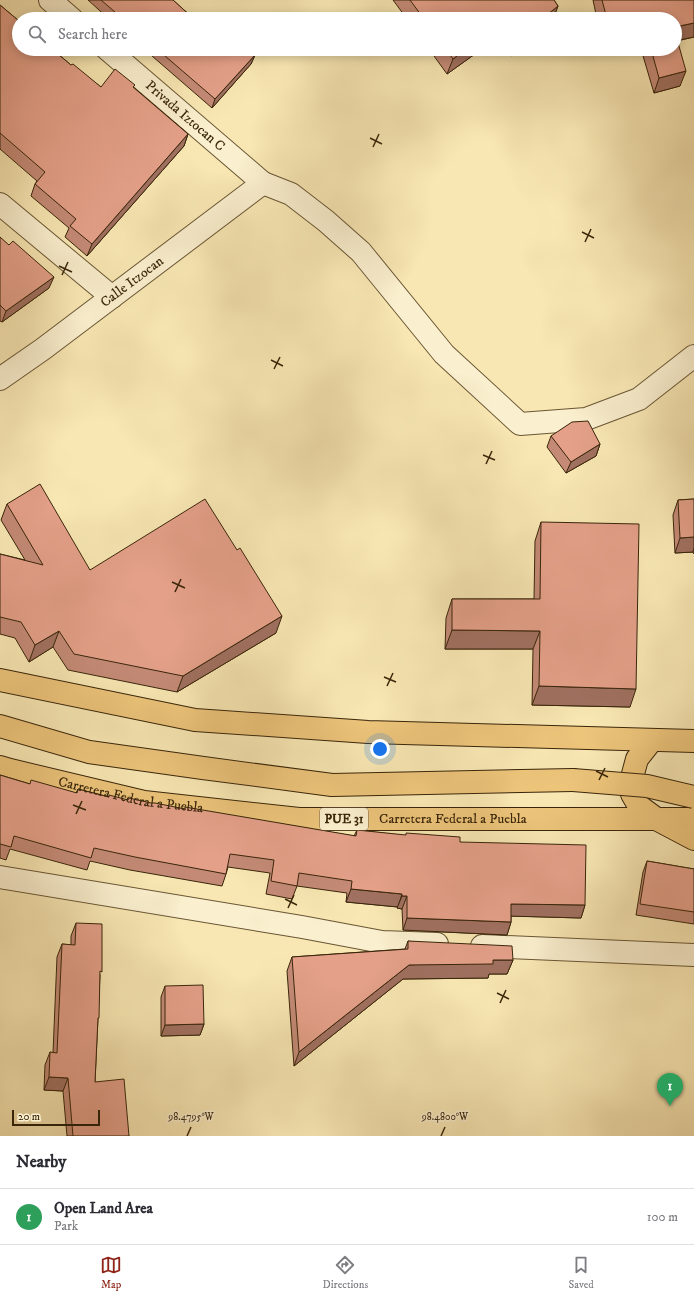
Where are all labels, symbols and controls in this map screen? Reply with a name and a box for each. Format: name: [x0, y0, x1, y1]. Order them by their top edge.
search box: [12, 12, 682, 56]
icon: search: [26, 23, 48, 45]
text: Search here: [58, 25, 127, 44]
street label: Privada Iztocan C: [141, 77, 229, 155]
street label: Calle Itzocan: [97, 252, 168, 311]
your location: [370, 739, 390, 759]
street label: Carretera Federal a Puebla: [56, 773, 204, 817]
road number: PUE 31: [320, 808, 368, 830]
street label: Carretera Federal a Puebla: [379, 810, 527, 828]
pin: 1: [657, 1073, 683, 1106]
scale bar: [12, 1108, 100, 1127]
text: 20 m: [18, 1110, 40, 1124]
text: 98.4795°W: [167, 1111, 215, 1123]
text: 98.4800°W: [421, 1111, 469, 1123]
text: Nearby: [16, 1151, 66, 1173]
text: Open Land Area: [54, 1199, 153, 1218]
text: 1: [27, 1209, 31, 1225]
text: 100 m: [647, 1209, 678, 1225]
text: Park: [54, 1218, 78, 1234]
tab: Map: [100, 1254, 122, 1292]
tab: Directions: [323, 1254, 368, 1292]
tab: Saved: [569, 1254, 594, 1292]

